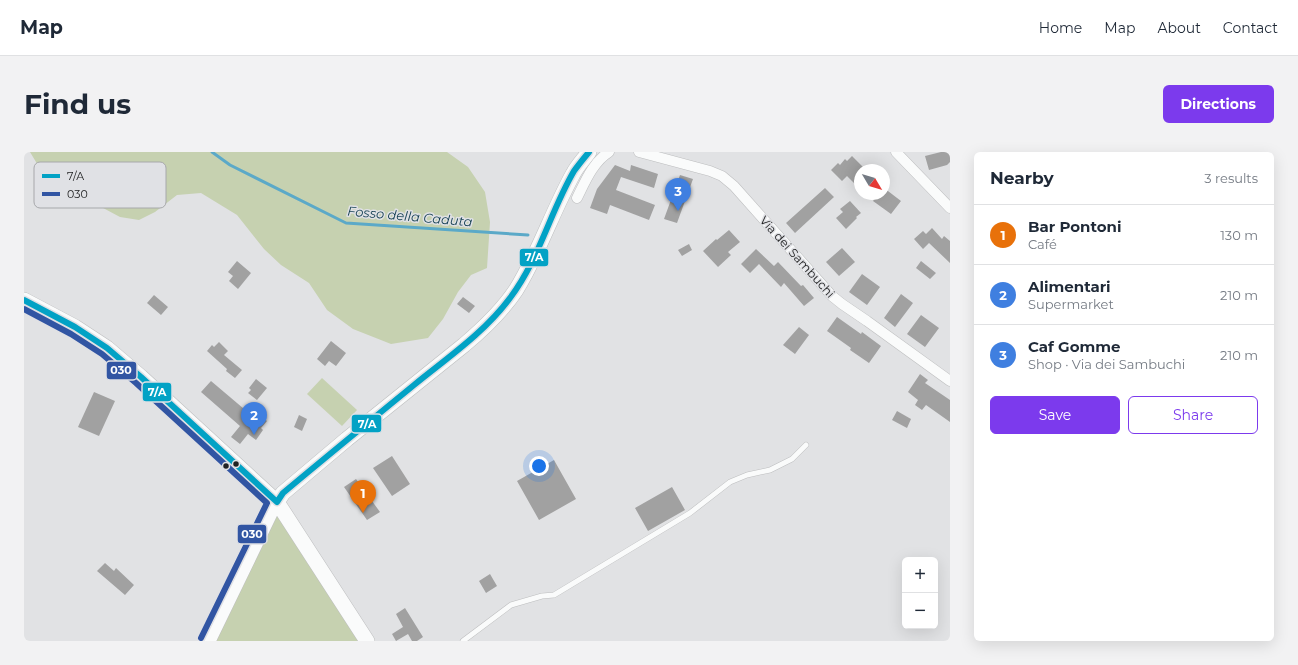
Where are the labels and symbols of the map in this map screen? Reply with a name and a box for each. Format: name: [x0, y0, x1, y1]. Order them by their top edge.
legend: [34, 162, 166, 208]
north arrow: [854, 164, 890, 200]
text: 7/A: [67, 169, 84, 183]
pin: 3: [665, 178, 691, 211]
text: 030: [67, 187, 88, 201]
water label: Fosso della Caduta: [347, 203, 473, 229]
street label: Via dei Sambuchi: [757, 213, 838, 301]
line badge: 7/A: [519, 248, 549, 267]
text: 7/A: [525, 250, 544, 264]
line badge: 030: [106, 361, 137, 380]
text: 030: [110, 363, 132, 377]
line badge: 7/A: [142, 382, 172, 402]
text: 7/A: [148, 385, 167, 399]
pin: 2: [241, 402, 267, 435]
line badge: 7/A: [351, 414, 382, 433]
text: 7/A: [358, 417, 377, 431]
your location: [529, 456, 549, 476]
unlabelled marker: [231, 459, 241, 469]
unlabelled marker: [221, 461, 231, 471]
pin: 1: [350, 480, 376, 513]
line badge: 030: [237, 524, 267, 544]
text: 030: [241, 527, 263, 541]

